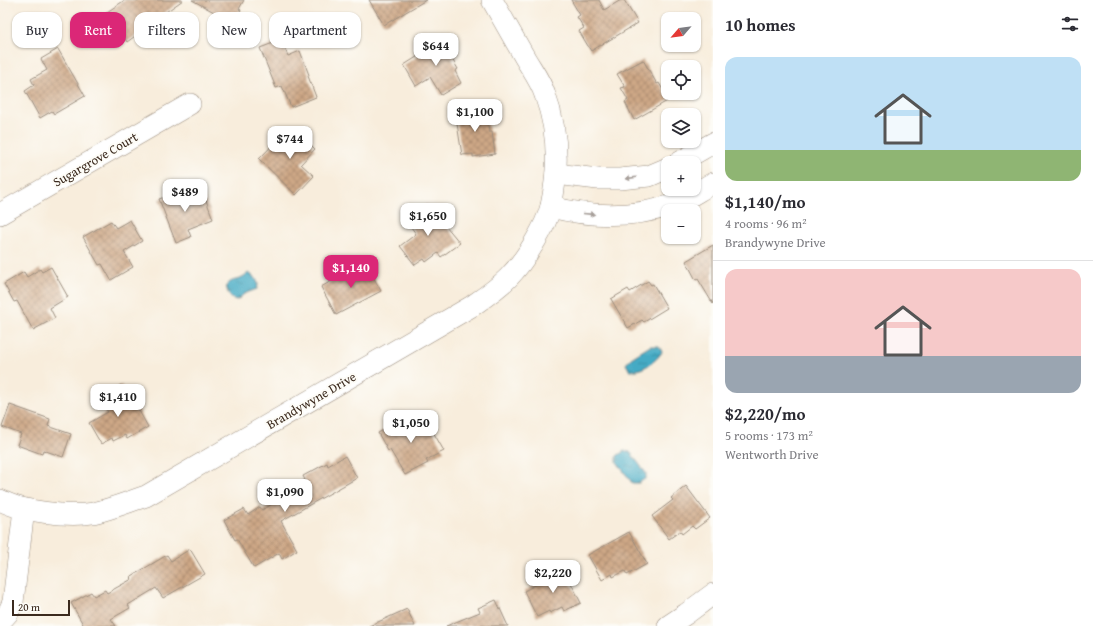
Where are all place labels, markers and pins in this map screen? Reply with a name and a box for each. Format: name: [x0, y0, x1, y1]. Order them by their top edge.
pin: $644: [412, 33, 460, 67]
pin: $1,100: [442, 99, 508, 133]
pin: $744: [266, 126, 314, 160]
pin: $489: [161, 179, 209, 213]
pin: $1,650: [395, 203, 461, 237]
pin: $1,140: [318, 255, 384, 289]
pin: $1,410: [85, 384, 151, 418]
pin: $1,050: [378, 410, 444, 444]
pin: $1,090: [252, 479, 318, 513]
pin: $2,220: [520, 560, 586, 594]

